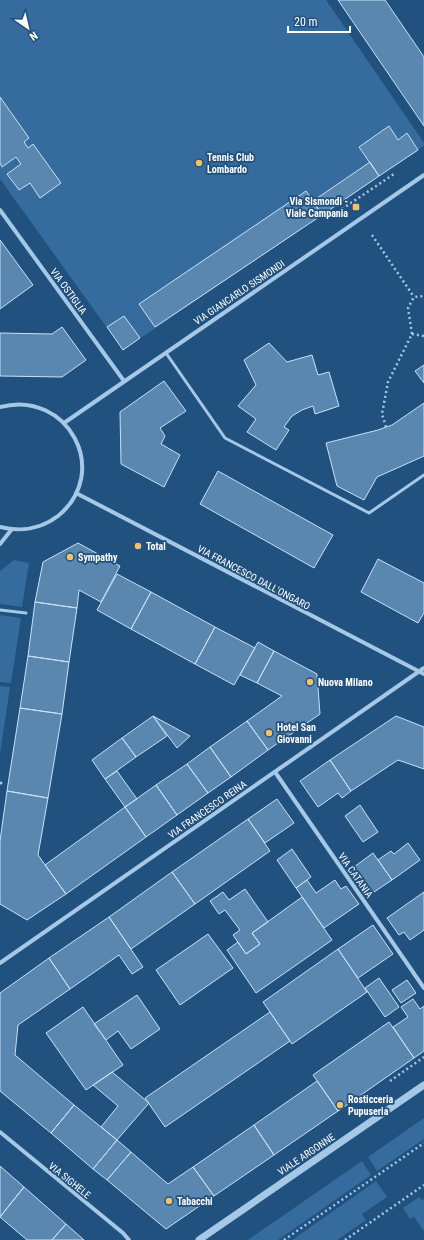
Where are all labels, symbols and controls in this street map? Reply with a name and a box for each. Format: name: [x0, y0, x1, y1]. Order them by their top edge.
north arrow: [8, 8, 48, 48]
scale bar: [288, 8, 350, 34]
text: 20 m: [294, 15, 318, 29]
text: N: [27, 29, 40, 43]
place label: Tennis Club Lombardo: [207, 152, 254, 175]
marker: Tennis Club Lombardo: [194, 158, 204, 168]
place label: Via Sismondi - Viale Campania: [286, 196, 348, 219]
marker: Via Sismondi - Viale Campania: [351, 202, 361, 212]
street label: VIA GIANCARLO SISMONDI: [192, 258, 287, 327]
street label: VIA OSTIGLIA: [48, 266, 89, 317]
marker: Total: [133, 541, 143, 551]
place label: Total: [146, 541, 166, 552]
street label: VIA FRANCESCO DALL'ONGARO: [196, 543, 312, 612]
marker: Sympathy: [65, 552, 75, 562]
place label: Sympathy: [78, 552, 118, 563]
marker: Nuova Milano: [305, 677, 315, 687]
place label: Nuova Milano: [318, 677, 373, 688]
place label: Hotel San Giovanni: [277, 722, 316, 745]
marker: Hotel San Giovanni: [264, 728, 274, 738]
street label: VIA FRANCESCO REINA: [166, 778, 249, 841]
street label: VIA CATANIA: [336, 851, 375, 900]
place label: Rosticceria Pupuseria: [348, 1094, 393, 1117]
marker: Rosticceria Pupuseria: [335, 1100, 345, 1110]
street label: VIALE ARGONNE: [276, 1131, 337, 1178]
street label: VIA SIGHELE: [47, 1160, 93, 1201]
marker: Tabacchi: [164, 1196, 174, 1206]
place label: Tabacchi: [177, 1196, 213, 1207]

